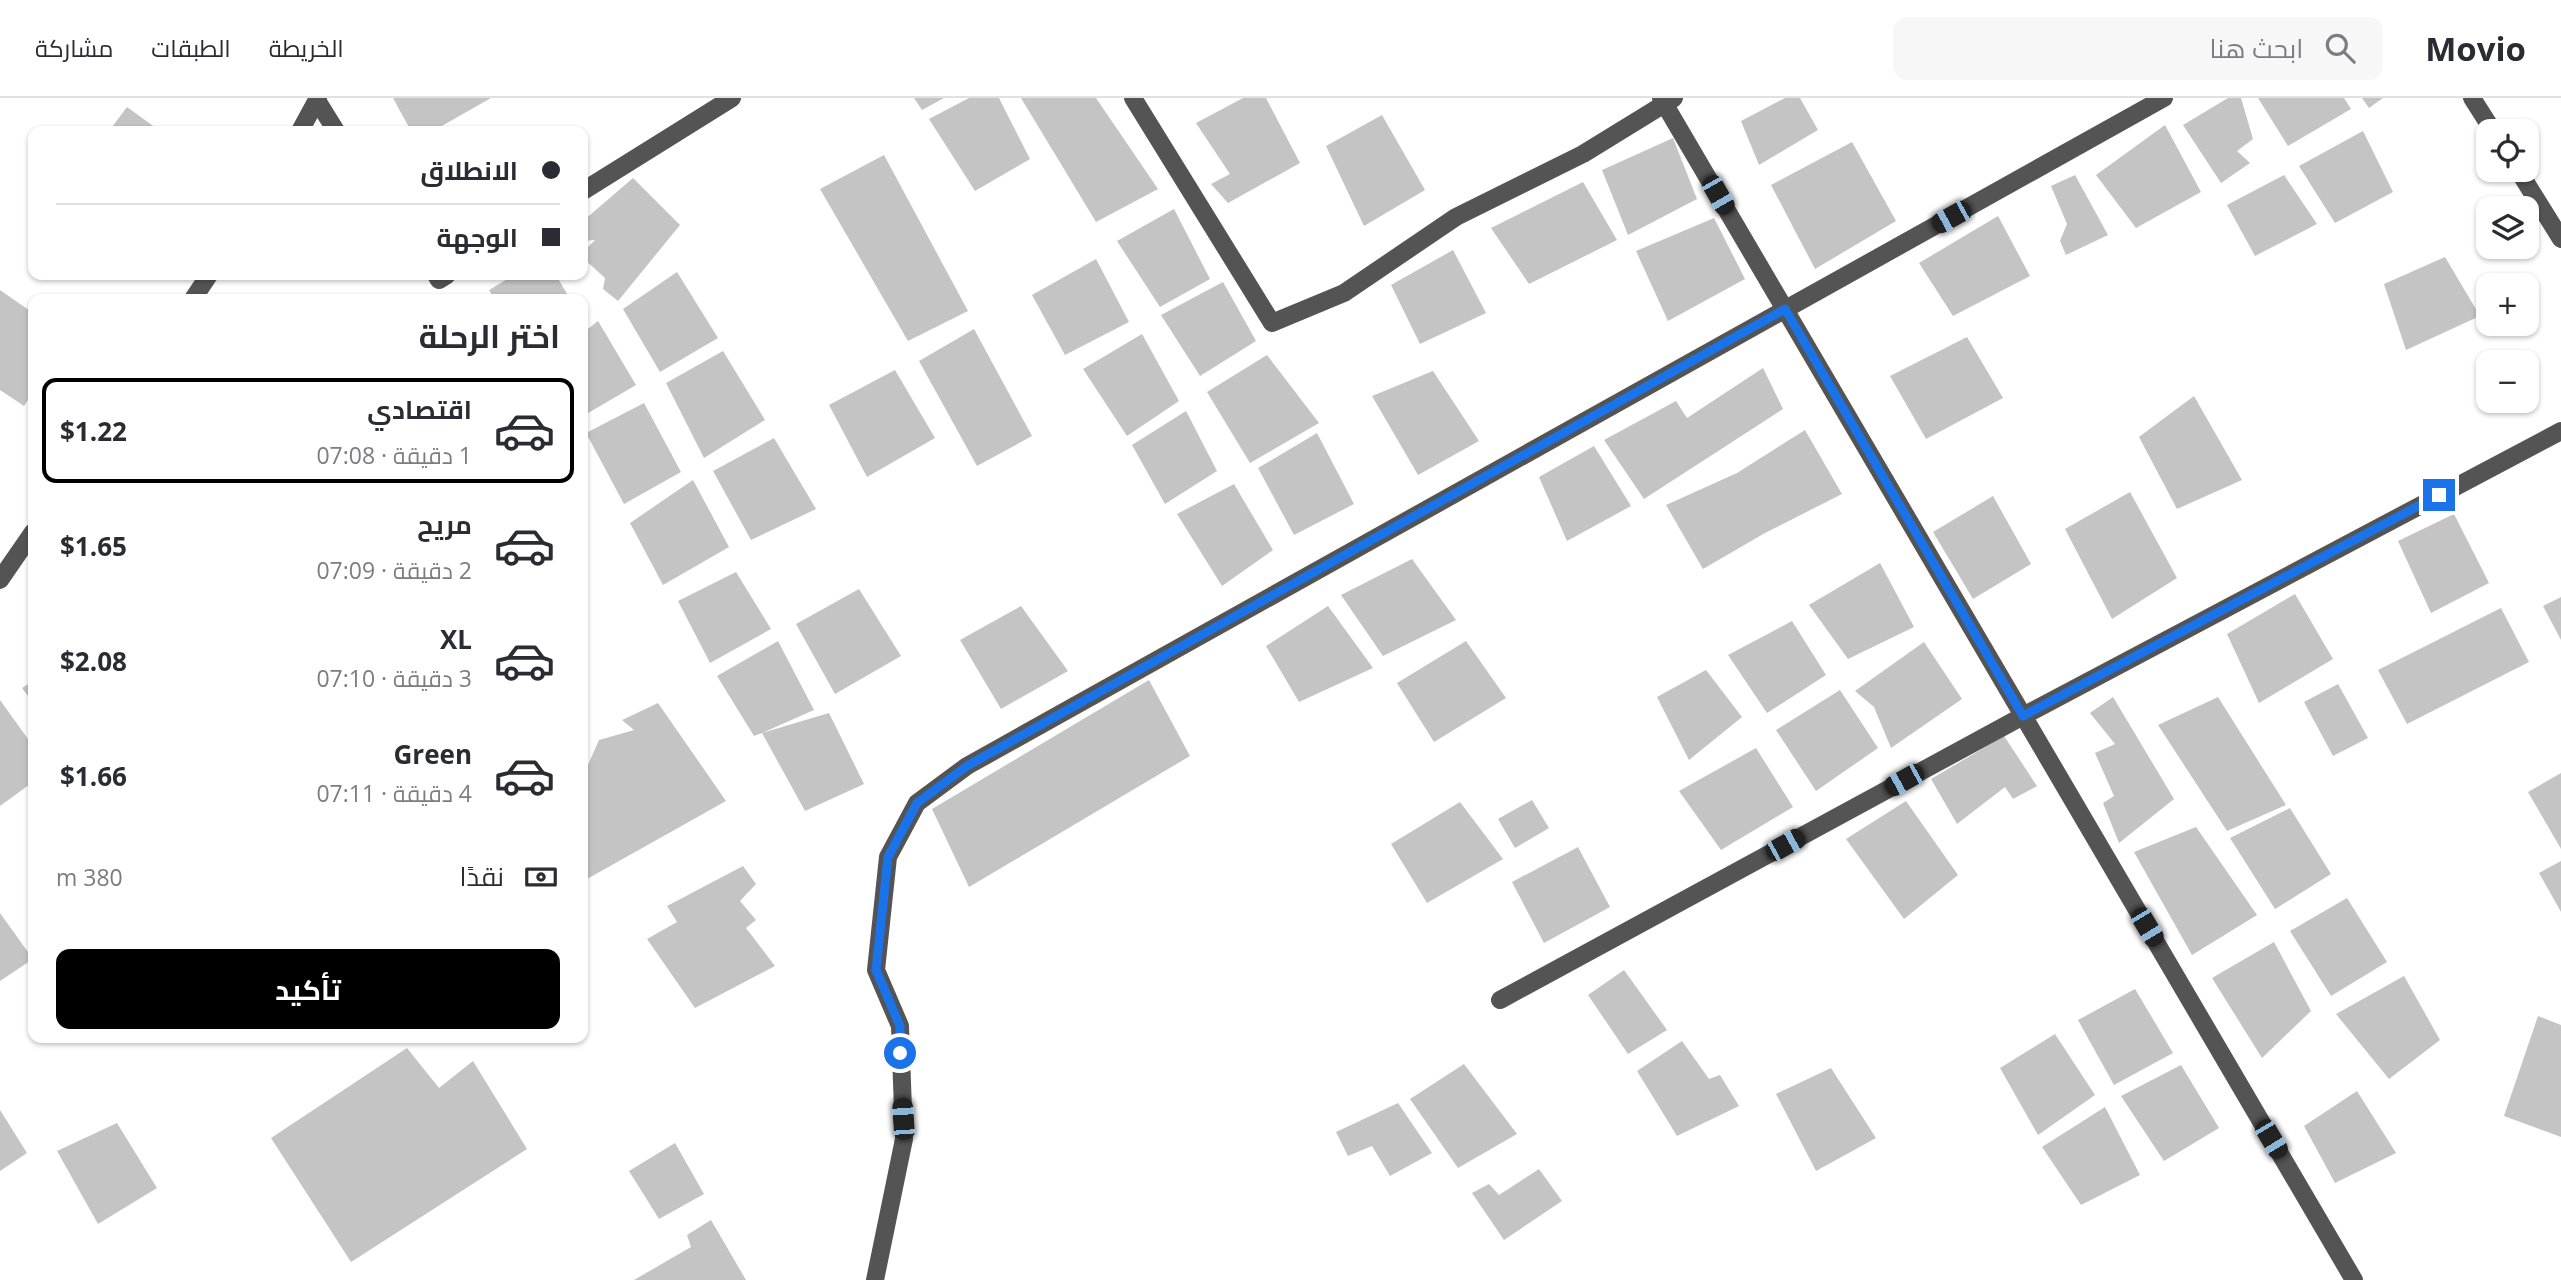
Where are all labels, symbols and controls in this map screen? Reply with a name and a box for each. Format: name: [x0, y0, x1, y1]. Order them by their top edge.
search box: [1893, 17, 2383, 80]
text: Movio: [2425, 26, 2526, 71]
icon: search: [2321, 29, 2359, 67]
text: ابحث هنا: [2210, 30, 2303, 66]
text: مشاركة: [35, 31, 113, 64]
text: الطبقات: [151, 31, 231, 64]
text: الخريطة: [269, 31, 344, 64]
map controls: [2476, 119, 2539, 413]
button: locate: [2476, 119, 2539, 182]
text: الانطلاق: [420, 152, 518, 188]
car: [1699, 172, 1738, 218]
button: layers: [2476, 196, 2539, 259]
car: [1928, 198, 1975, 236]
text: الوجهة: [437, 219, 518, 255]
button: +: [2476, 273, 2539, 336]
text: اختر الرحلة: [419, 314, 560, 357]
button: −: [2476, 350, 2539, 413]
text: اقتصادي: [367, 391, 472, 427]
icon: car: [493, 399, 556, 462]
text: $1.22: [60, 413, 127, 449]
text: 1 دقيقة · 07:08: [316, 439, 472, 471]
route end: [2423, 479, 2455, 511]
text: مريح: [417, 506, 472, 542]
icon: car: [493, 514, 556, 577]
text: $1.65: [60, 528, 127, 564]
text: 2 دقيقة · 07:09: [316, 554, 472, 586]
text: XL: [440, 621, 472, 657]
icon: car: [493, 629, 556, 692]
text: $2.08: [60, 643, 127, 679]
text: 3 دقيقة · 07:10: [316, 662, 472, 694]
text: Green: [394, 736, 472, 772]
icon: car: [493, 744, 556, 807]
text: $1.66: [60, 758, 127, 794]
car: [1881, 761, 1928, 799]
text: 4 دقيقة · 07:11: [316, 777, 472, 809]
car: [1762, 826, 1809, 864]
text: نقدًا: [460, 858, 504, 894]
icon: cash: [522, 858, 560, 896]
text: 380 m: [56, 861, 123, 893]
car: [2128, 904, 2167, 950]
button: تأكيد: [56, 949, 560, 1029]
route start: [884, 1037, 916, 1069]
car: [892, 1097, 915, 1141]
car: [2252, 1116, 2291, 1162]

